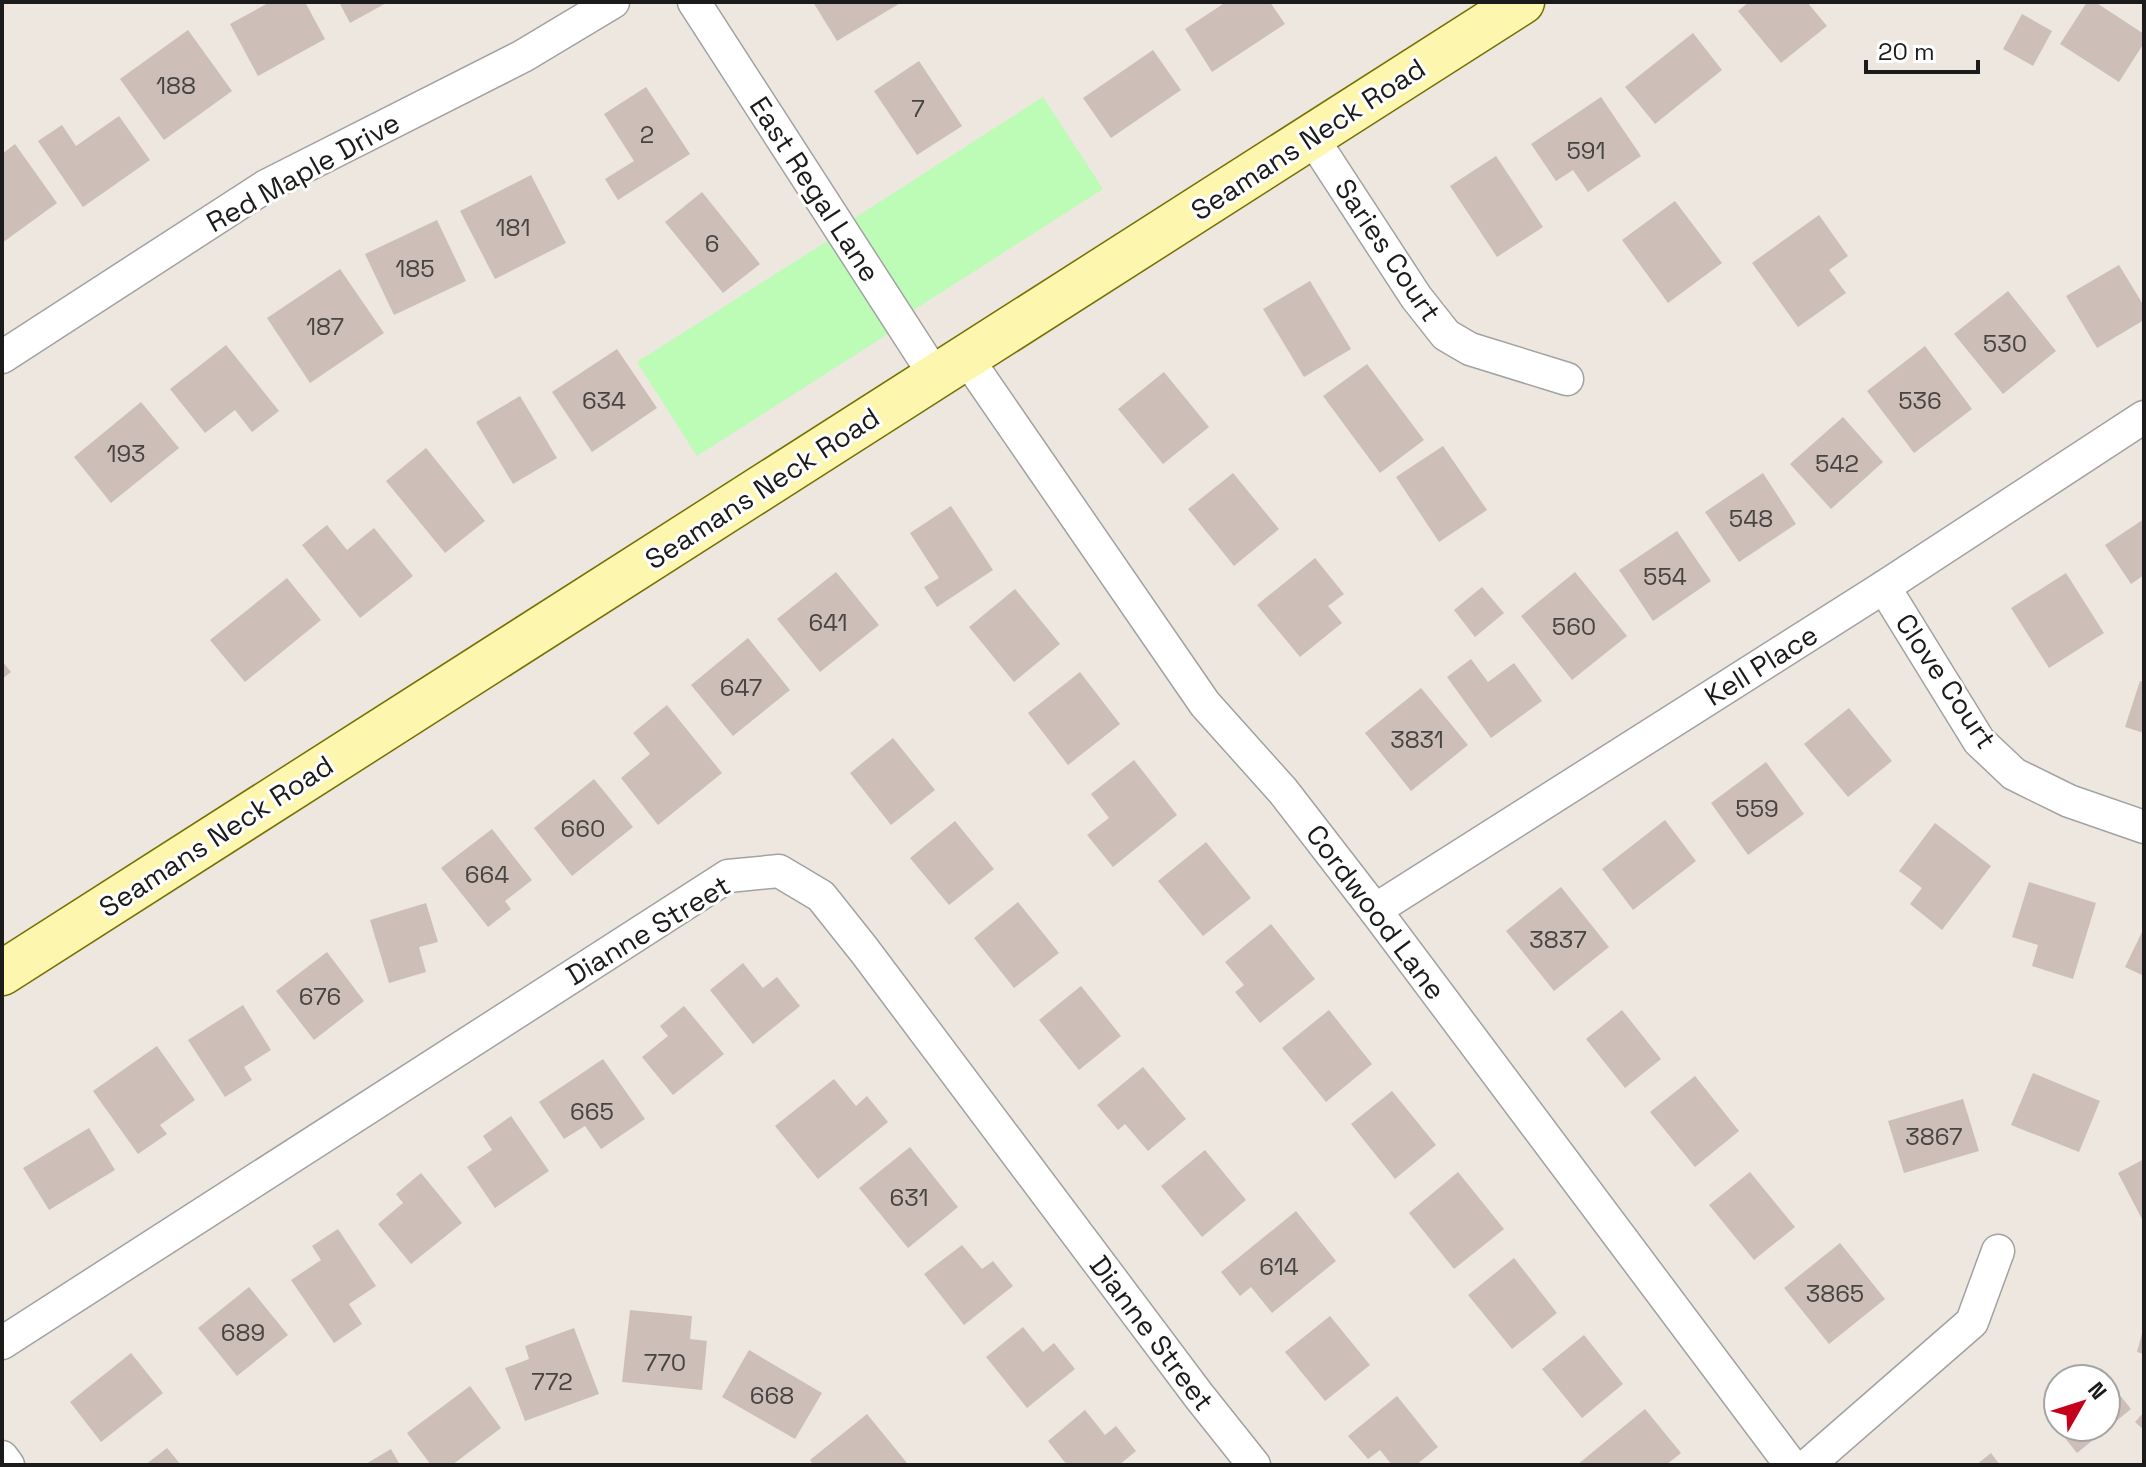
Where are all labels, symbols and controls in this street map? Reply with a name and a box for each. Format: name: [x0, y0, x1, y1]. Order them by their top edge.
scale bar: [1866, 24, 1978, 74]
text: 20 m: [1878, 36, 1935, 67]
street label: Seamans Neck Road: [1184, 50, 1432, 228]
house number: 188: [156, 70, 196, 101]
street label: East Regal Lane: [742, 90, 888, 288]
house number: 7: [911, 93, 925, 124]
street label: Red Maple Drive: [200, 104, 406, 240]
house number: 2: [640, 119, 654, 150]
house number: 591: [1566, 135, 1606, 166]
street label: Saries Court: [1327, 172, 1449, 328]
house number: 181: [495, 212, 531, 243]
house number: 6: [705, 228, 719, 259]
house number: 185: [395, 253, 435, 284]
house number: 187: [306, 311, 344, 342]
house number: 530: [1983, 328, 2027, 359]
house number: 634: [582, 385, 626, 416]
house number: 536: [1898, 385, 1942, 416]
street label: Seamans Neck Road: [638, 399, 886, 577]
house number: 193: [106, 438, 146, 469]
house number: 542: [1815, 448, 1859, 479]
house number: 548: [1729, 503, 1773, 534]
house number: 554: [1643, 561, 1687, 592]
street label: Clove Court: [1888, 606, 2004, 756]
house number: 641: [808, 607, 848, 638]
house number: 560: [1552, 611, 1596, 642]
street label: Kell Place: [1698, 616, 1824, 714]
house number: 647: [720, 672, 762, 703]
house number: 3831: [1390, 724, 1444, 755]
street label: Seamans Neck Road: [92, 747, 340, 925]
house number: 559: [1735, 793, 1779, 824]
house number: 660: [561, 813, 605, 844]
street label: Cordwood Lane: [1298, 817, 1454, 1007]
house number: 664: [465, 859, 509, 890]
street label: Dianne Street: [559, 867, 737, 993]
house number: 3837: [1529, 924, 1587, 955]
house number: 676: [299, 981, 341, 1012]
house number: 665: [570, 1096, 614, 1127]
house number: 3867: [1905, 1121, 1963, 1152]
house number: 631: [890, 1182, 928, 1213]
street label: Dianne Street: [1082, 1248, 1222, 1418]
house number: 614: [1259, 1251, 1299, 1282]
house number: 3865: [1806, 1278, 1864, 1309]
house number: 689: [221, 1317, 265, 1348]
house number: 770: [644, 1347, 686, 1378]
north arrow: [2042, 1363, 2122, 1443]
house number: 772: [531, 1366, 573, 1397]
text: N: [2082, 1376, 2113, 1405]
house number: 668: [750, 1380, 794, 1411]

